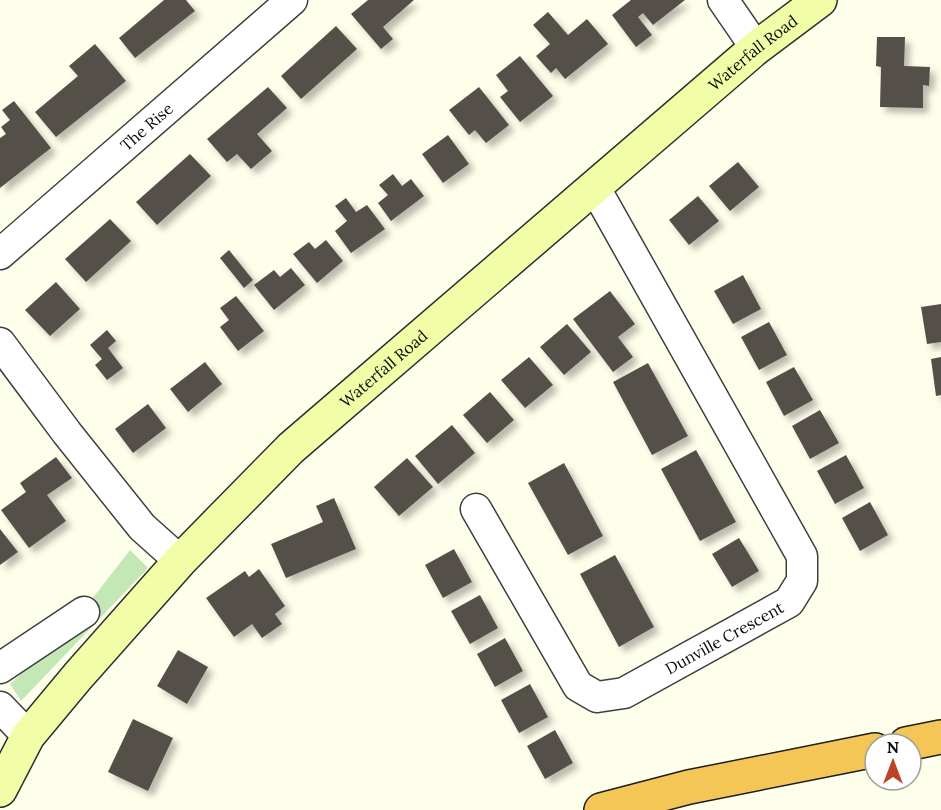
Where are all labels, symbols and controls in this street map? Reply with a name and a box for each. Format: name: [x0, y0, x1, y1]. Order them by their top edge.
street label: Waterfall Road: [704, 10, 802, 95]
street label: The Rise: [116, 98, 177, 155]
street label: Waterfall Road: [336, 325, 432, 412]
street label: Dunville Crescent: [662, 597, 788, 678]
north arrow: [863, 732, 923, 792]
text: N: [887, 737, 899, 757]

